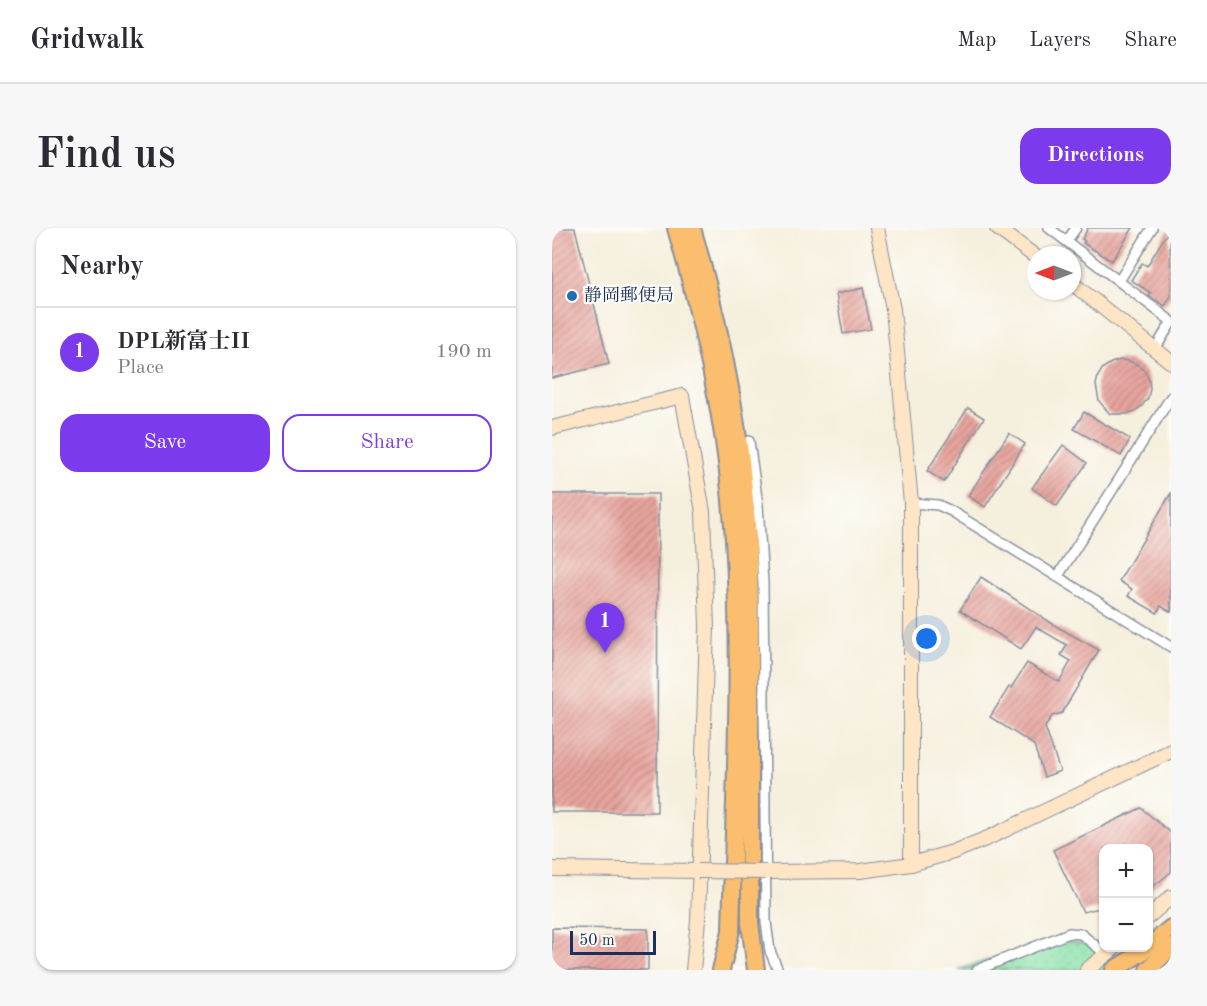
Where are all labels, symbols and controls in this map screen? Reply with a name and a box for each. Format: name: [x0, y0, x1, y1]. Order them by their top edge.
text: Gridwalk: [30, 27, 145, 55]
text: Map: [957, 30, 996, 51]
text: Layers: [1029, 30, 1091, 51]
text: Share: [1124, 30, 1177, 51]
button: Directions: [1020, 128, 1171, 184]
text: Find us: [36, 135, 175, 177]
north arrow: [1027, 246, 1081, 300]
text: Nearby: [60, 254, 144, 280]
place label: 静岡郵便局: [584, 285, 674, 305]
marker: 静岡郵便局: [565, 289, 579, 303]
text: DPL新富士II: [117, 331, 250, 353]
text: 1: [74, 342, 85, 362]
text: 190 m: [436, 342, 492, 362]
text: Place: [117, 358, 164, 378]
button: Save: [60, 414, 270, 472]
button: Share: [282, 414, 492, 472]
pin: 1: [586, 604, 624, 653]
your location: [912, 624, 941, 653]
map controls: [1099, 844, 1153, 952]
button: +: [1099, 844, 1153, 898]
button: −: [1099, 898, 1153, 952]
scale bar: [570, 928, 656, 956]
text: 50 m: [579, 933, 615, 949]

